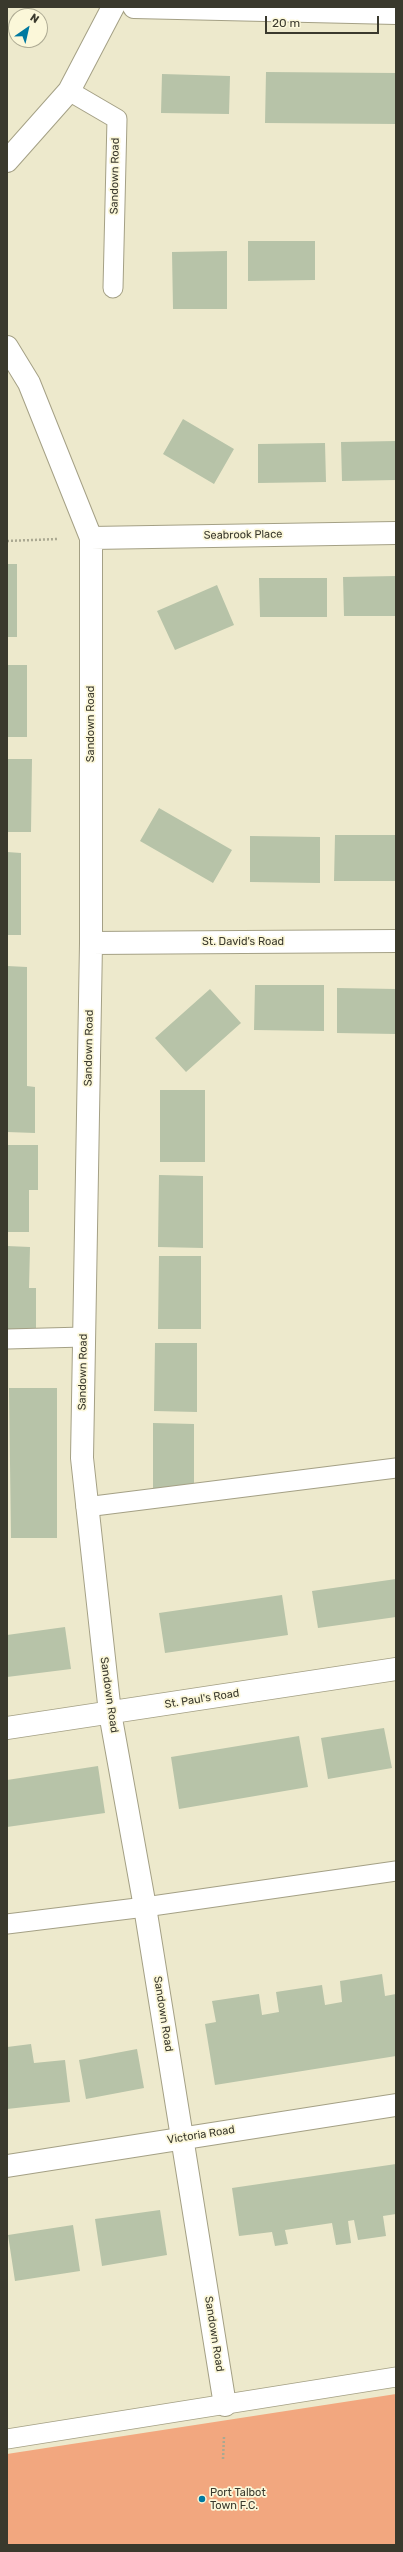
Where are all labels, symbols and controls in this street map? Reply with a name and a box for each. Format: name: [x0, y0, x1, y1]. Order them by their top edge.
north arrow: [8, 8, 48, 48]
scale bar: [267, 8, 381, 34]
text: N: [28, 11, 41, 26]
text: 20 m: [272, 16, 300, 30]
street label: Sandown Road: [108, 138, 122, 214]
street label: Seabrook Place: [204, 528, 282, 542]
street label: Sandown Road: [84, 686, 98, 762]
street label: St. David's Road: [202, 935, 284, 949]
street label: Sandown Road: [82, 1010, 96, 1086]
street label: Sandown Road: [76, 1334, 90, 1410]
street label: Sandown Road: [97, 1656, 121, 1734]
street label: St. Paul's Road: [164, 1687, 240, 1711]
street label: Sandown Road: [150, 1975, 176, 2053]
street label: Victoria Road: [166, 2123, 236, 2147]
street label: Sandown Road: [201, 2295, 227, 2373]
place label: Port Talbot Town F.C.: [210, 2486, 266, 2512]
marker: Port Talbot Town F.C.: [197, 2494, 207, 2504]

